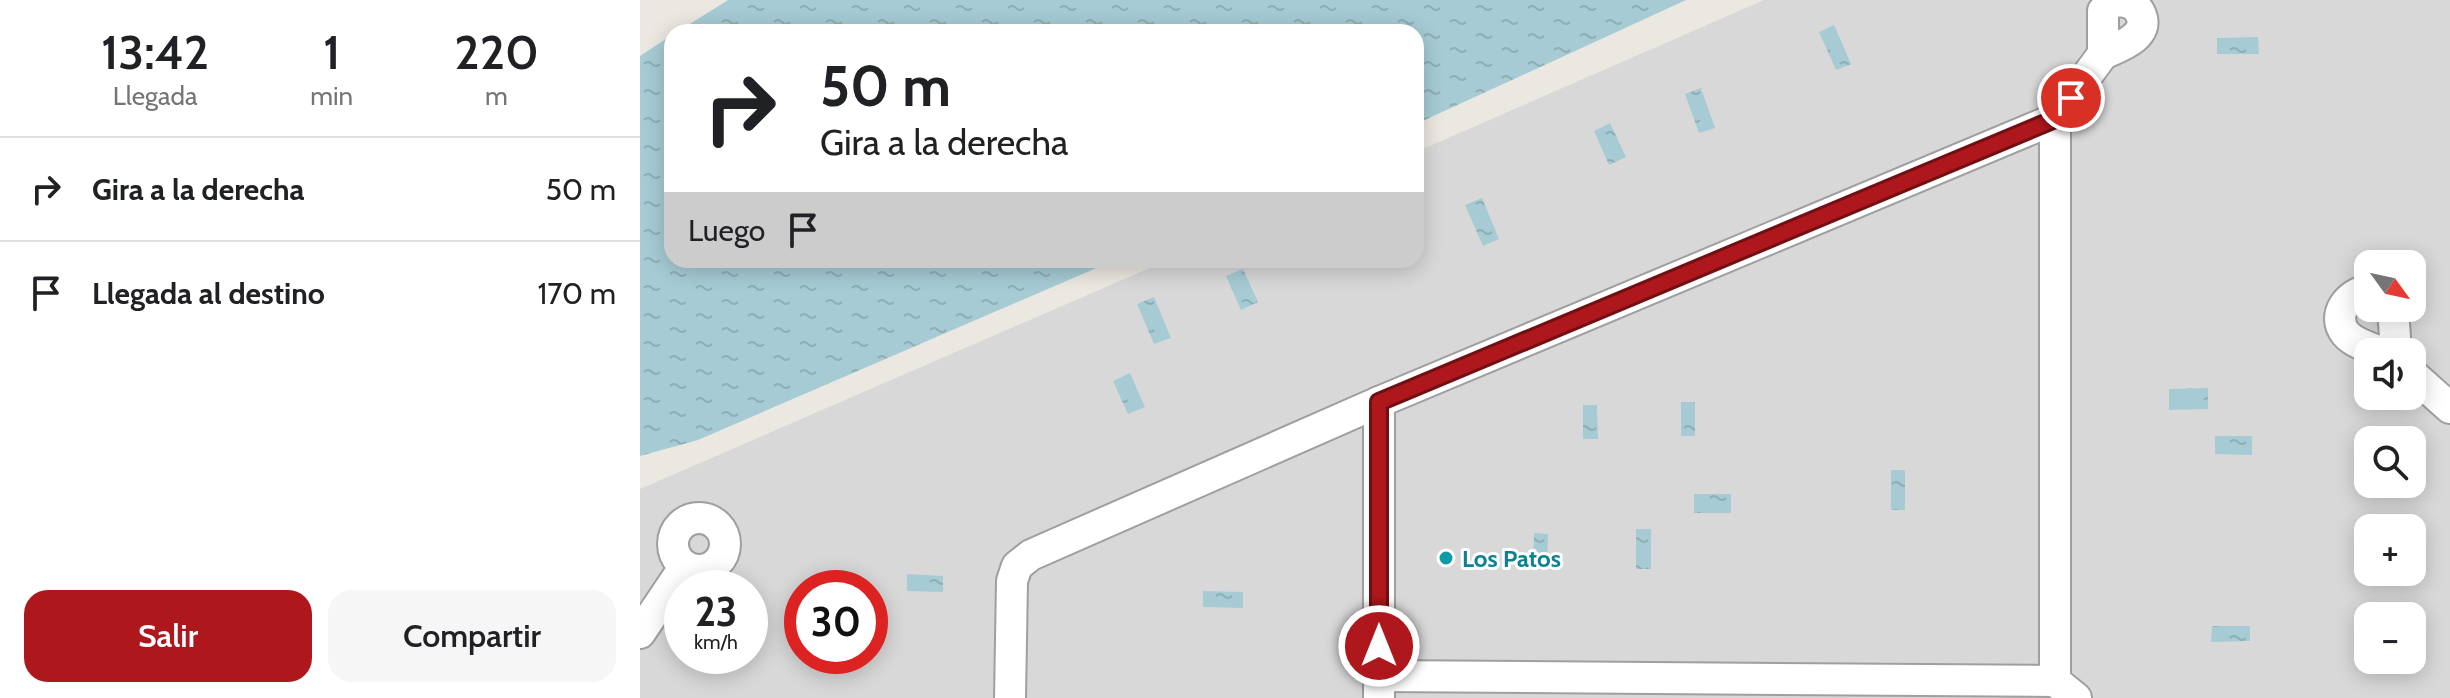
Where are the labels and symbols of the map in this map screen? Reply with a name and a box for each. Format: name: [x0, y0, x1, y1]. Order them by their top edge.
pin: [2037, 64, 2105, 132]
north arrow: [2354, 250, 2426, 322]
place label: Los Patos: [1462, 544, 1561, 573]
marker: Los Patos: [1437, 549, 1455, 567]
speed limit sign: 30: [784, 570, 888, 674]
position arrow: [1337, 604, 1421, 688]

